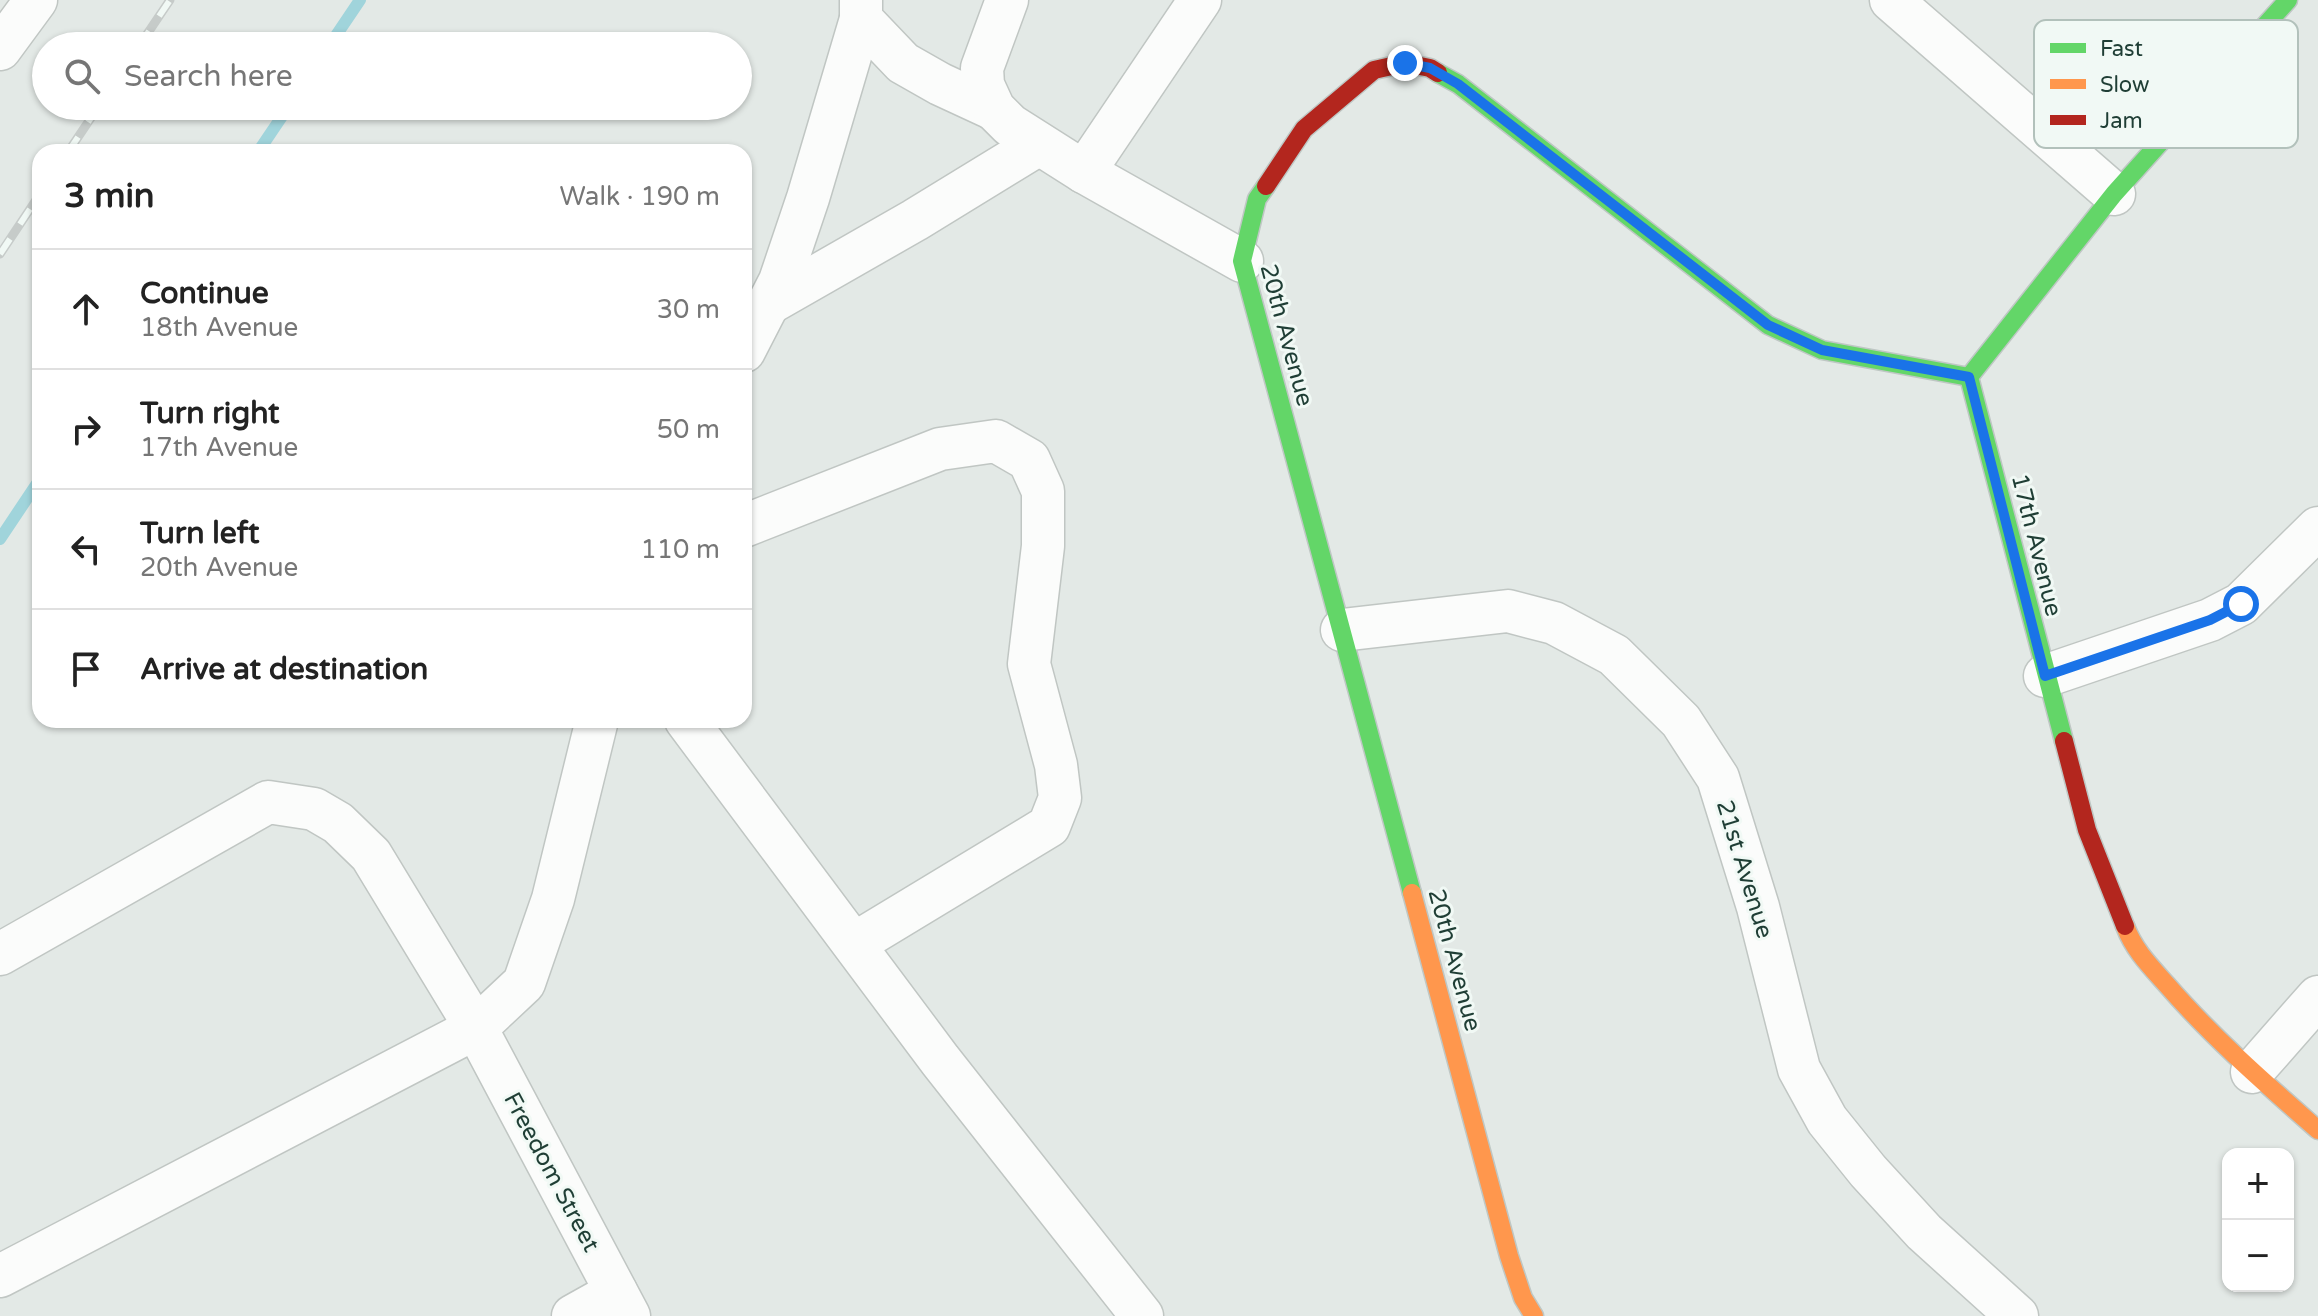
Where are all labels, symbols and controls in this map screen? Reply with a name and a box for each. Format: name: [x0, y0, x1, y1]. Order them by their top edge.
legend: [2034, 20, 2298, 148]
search box: [32, 32, 752, 120]
text: Fast: [2100, 36, 2143, 62]
route end: [1387, 45, 1423, 81]
icon: search: [60, 54, 104, 98]
text: Search here: [124, 58, 293, 95]
text: Slow: [2100, 72, 2150, 98]
text: Jam: [2100, 108, 2143, 134]
text: 3 min: [64, 176, 155, 217]
text: Walk · 190 m: [560, 181, 720, 212]
street label: 20th Avenue: [1254, 261, 1319, 409]
text: Continue: [140, 275, 269, 312]
icon: ahead: [64, 287, 108, 331]
text: 30 m: [657, 294, 720, 325]
text: 18th Avenue: [140, 312, 298, 343]
text: Turn right: [140, 395, 280, 432]
icon: right: [64, 407, 108, 451]
text: 50 m: [657, 414, 720, 445]
text: 17th Avenue: [140, 432, 298, 463]
street label: 17th Avenue: [2005, 471, 2068, 619]
text: Turn left: [140, 515, 259, 552]
icon: left: [64, 527, 108, 571]
text: 110 m: [640, 534, 720, 565]
text: 20th Avenue: [140, 552, 298, 583]
route start: [2223, 586, 2259, 622]
icon: arrive: [64, 647, 108, 691]
text: Arrive at destination: [140, 651, 428, 688]
street label: 21st Avenue: [1710, 797, 1779, 942]
street label: 20th Avenue: [1422, 886, 1487, 1034]
street label: Freedom Street: [497, 1087, 606, 1257]
map controls: [2222, 1148, 2294, 1292]
button: +: [2222, 1148, 2294, 1220]
button: −: [2222, 1220, 2294, 1292]

